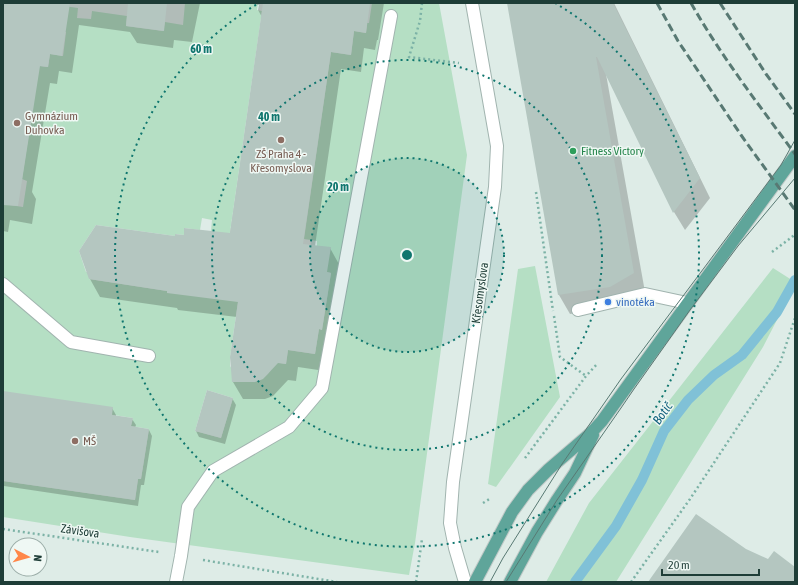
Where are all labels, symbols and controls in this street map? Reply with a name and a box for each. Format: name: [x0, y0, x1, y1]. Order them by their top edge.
text: 60 m: [190, 42, 212, 56]
place label: Gymnázium Duhovka: [25, 109, 78, 137]
text: 40 m: [257, 110, 280, 124]
marker: Gymnázium Duhovka: [12, 118, 22, 128]
marker: ZŠ Praha 4 - Křesomyslova: [276, 135, 286, 145]
place label: Fitness Victory: [581, 144, 644, 158]
marker: Fitness Victory: [568, 146, 578, 156]
place label: ZŠ Praha 4 - Křesomyslova: [250, 147, 312, 175]
text: 20 m: [327, 180, 349, 194]
centre of rings: [400, 248, 414, 262]
street label: Křesomyslova: [469, 262, 491, 324]
place label: vinotéka: [616, 295, 655, 309]
marker: vinotéka: [603, 297, 613, 307]
water label: Botič: [649, 398, 676, 427]
place label: MŠ: [83, 434, 96, 448]
marker: MŠ: [70, 436, 80, 446]
street label: Závišova: [60, 521, 100, 541]
north arrow: [8, 537, 48, 577]
scale bar: [662, 551, 759, 577]
text: N: [32, 554, 44, 562]
text: 20 m: [668, 558, 690, 572]

